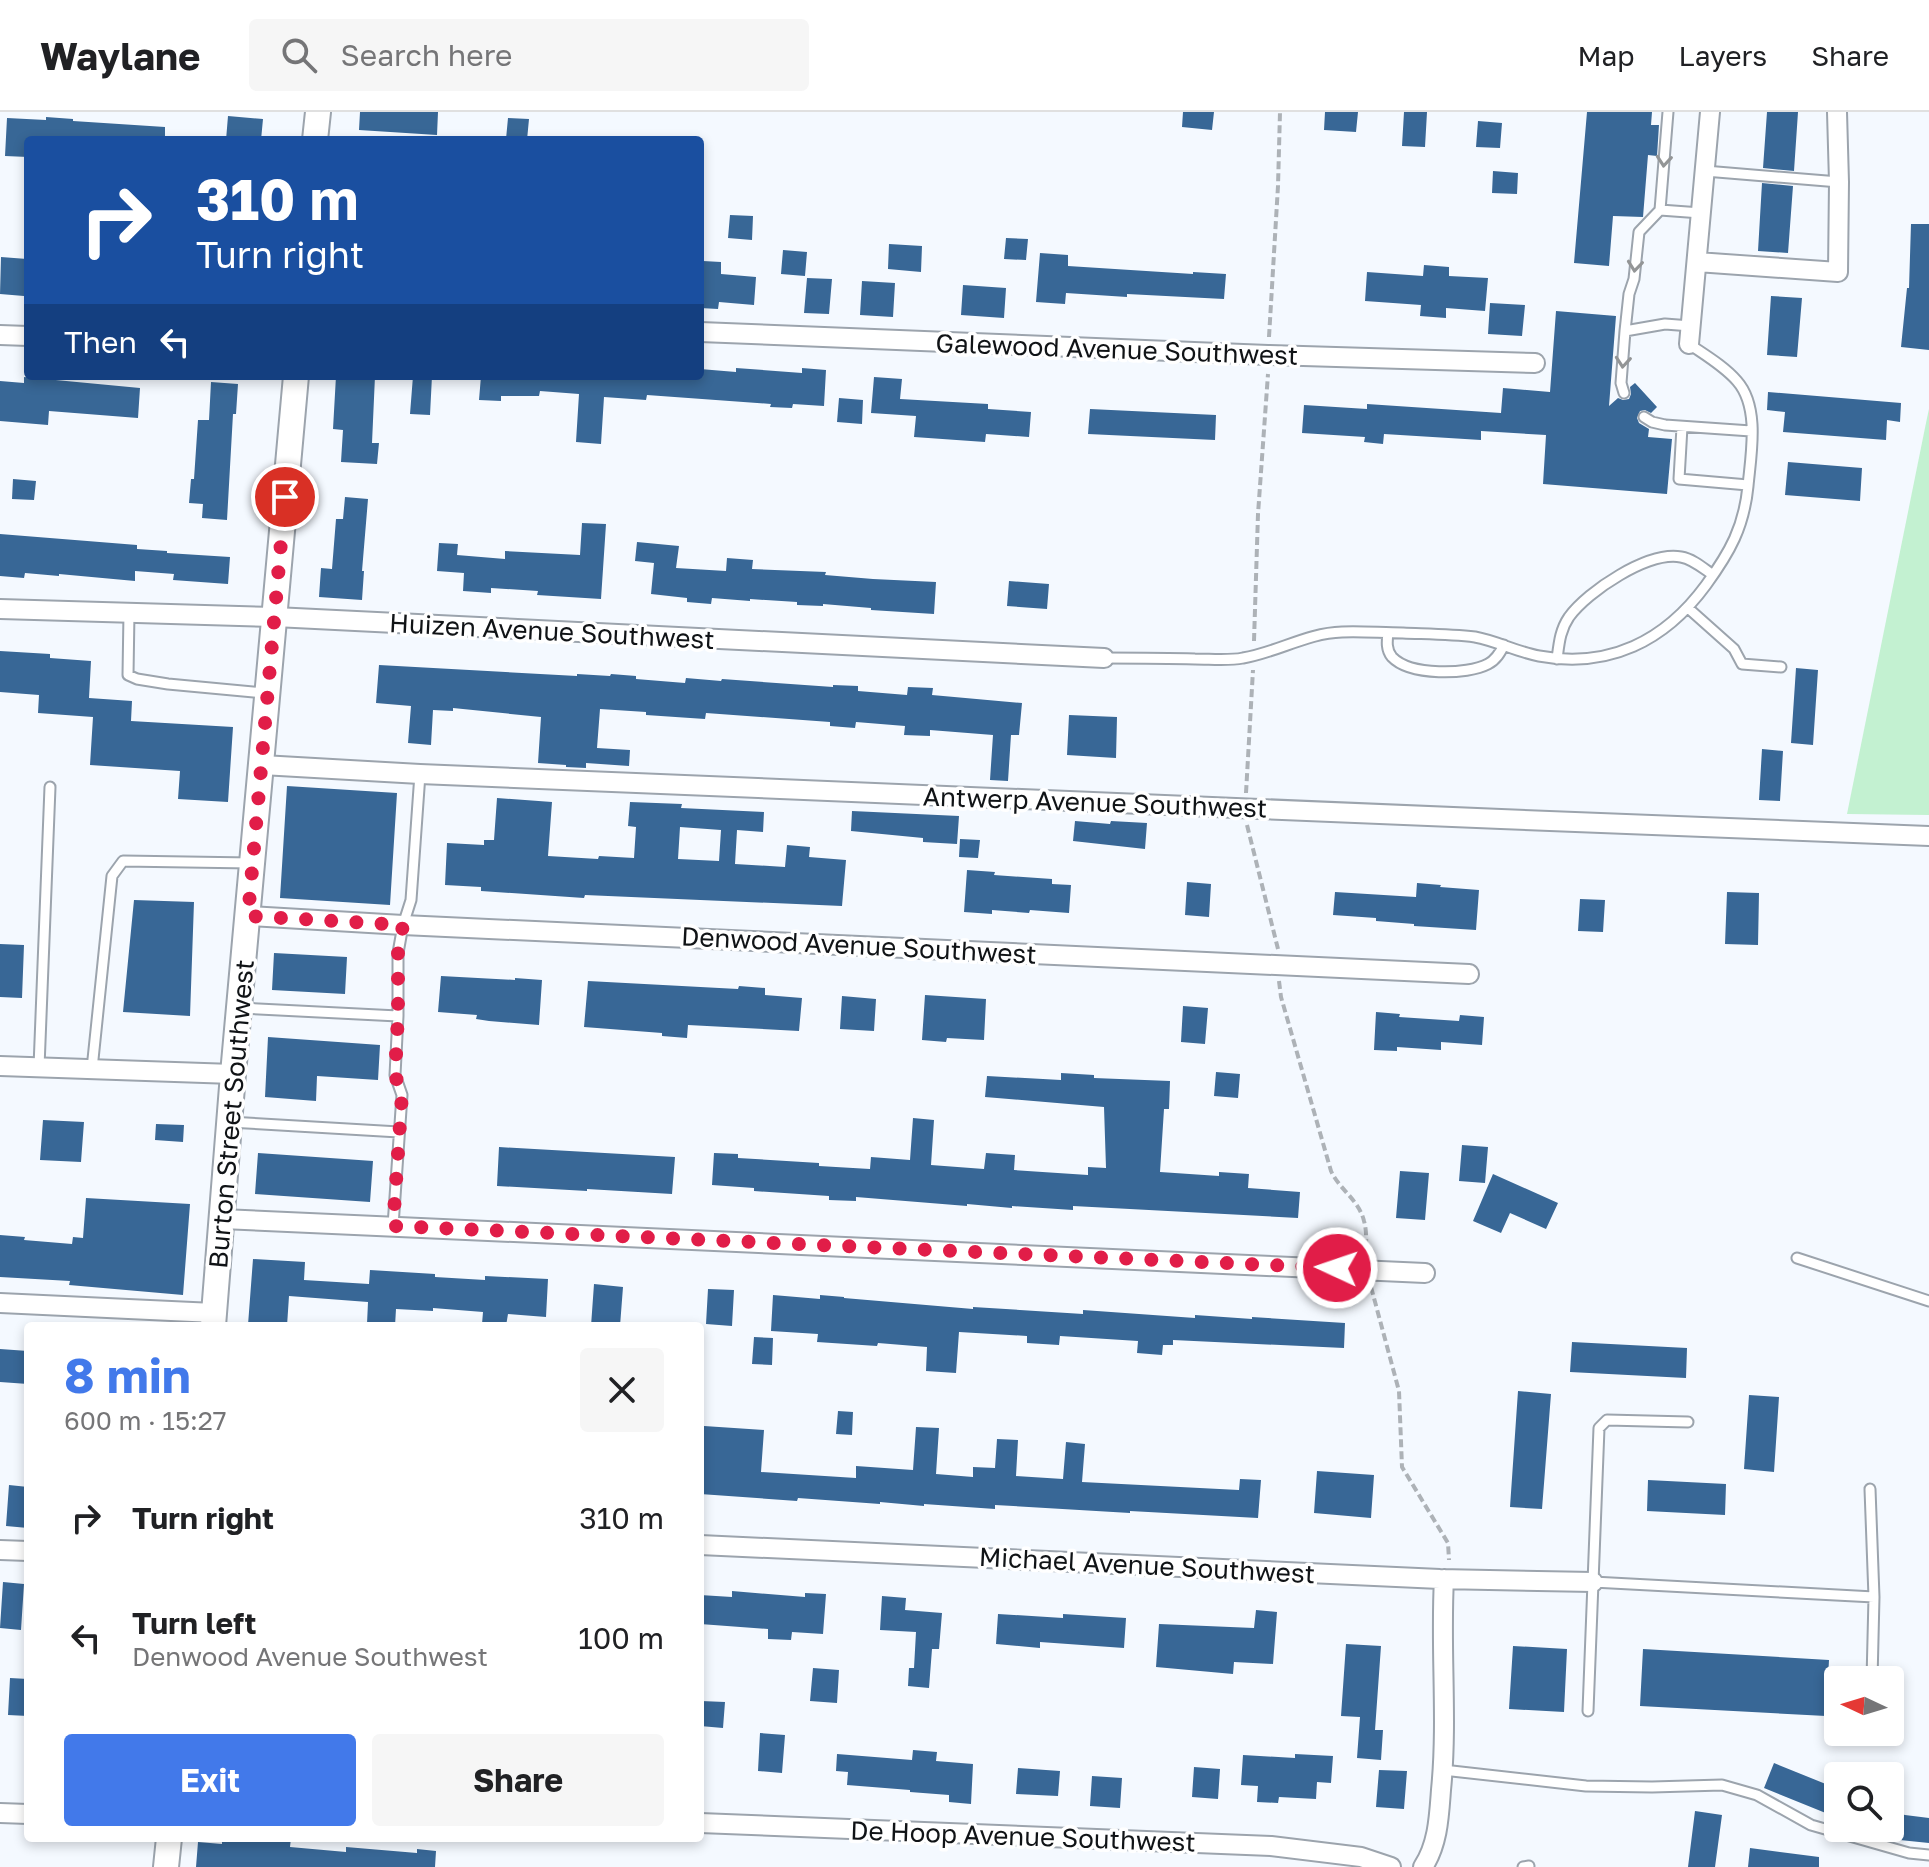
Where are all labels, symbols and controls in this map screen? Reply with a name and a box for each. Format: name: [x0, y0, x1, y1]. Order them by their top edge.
search box: [249, 19, 809, 91]
text: Waylane: [40, 33, 201, 78]
icon: search: [277, 33, 321, 77]
text: Search here: [341, 37, 512, 73]
text: Map: [1577, 39, 1635, 72]
text: Layers: [1679, 39, 1767, 72]
text: Share: [1811, 39, 1889, 72]
one-way arrow: [1656, 155, 1673, 168]
text: 310 m: [196, 165, 358, 232]
icon: right: [64, 168, 168, 272]
text: Turn right: [196, 233, 364, 276]
one-way arrow: [1627, 260, 1644, 273]
icon: left: [153, 320, 197, 364]
text: Then: [64, 324, 137, 360]
street label: Galewood Avenue Southwest: [935, 327, 1299, 371]
one-way arrow: [1614, 356, 1631, 369]
pin: [251, 463, 319, 531]
icon: arrive: [263, 475, 307, 519]
street label: Huizen Avenue Southwest: [389, 607, 715, 655]
street label: Antwerp Avenue Southwest: [922, 780, 1268, 824]
street label: Denwood Avenue Southwest: [680, 920, 1038, 970]
street label: Burton Street Southwest: [202, 958, 260, 1270]
position arrow: [1295, 1226, 1379, 1310]
text: 8 min: [64, 1346, 191, 1404]
button: close: [580, 1348, 664, 1432]
text: 600 m · 15:27: [64, 1405, 227, 1436]
icon: right: [64, 1496, 108, 1540]
text: Turn right: [132, 1500, 274, 1536]
text: 310 m: [579, 1500, 664, 1536]
street label: Michael Avenue Southwest: [978, 1541, 1316, 1589]
text: Turn left: [132, 1605, 257, 1641]
icon: left: [64, 1616, 108, 1660]
text: 100 m: [578, 1620, 664, 1656]
text: Denwood Avenue Southwest: [132, 1641, 488, 1672]
north arrow: [1824, 1666, 1904, 1746]
map controls: [1824, 1666, 1904, 1842]
button: Exit: [64, 1734, 356, 1826]
button: Share: [372, 1734, 664, 1826]
button: search: [1824, 1762, 1904, 1842]
street label: De Hoop Avenue Southwest: [850, 1814, 1196, 1858]

